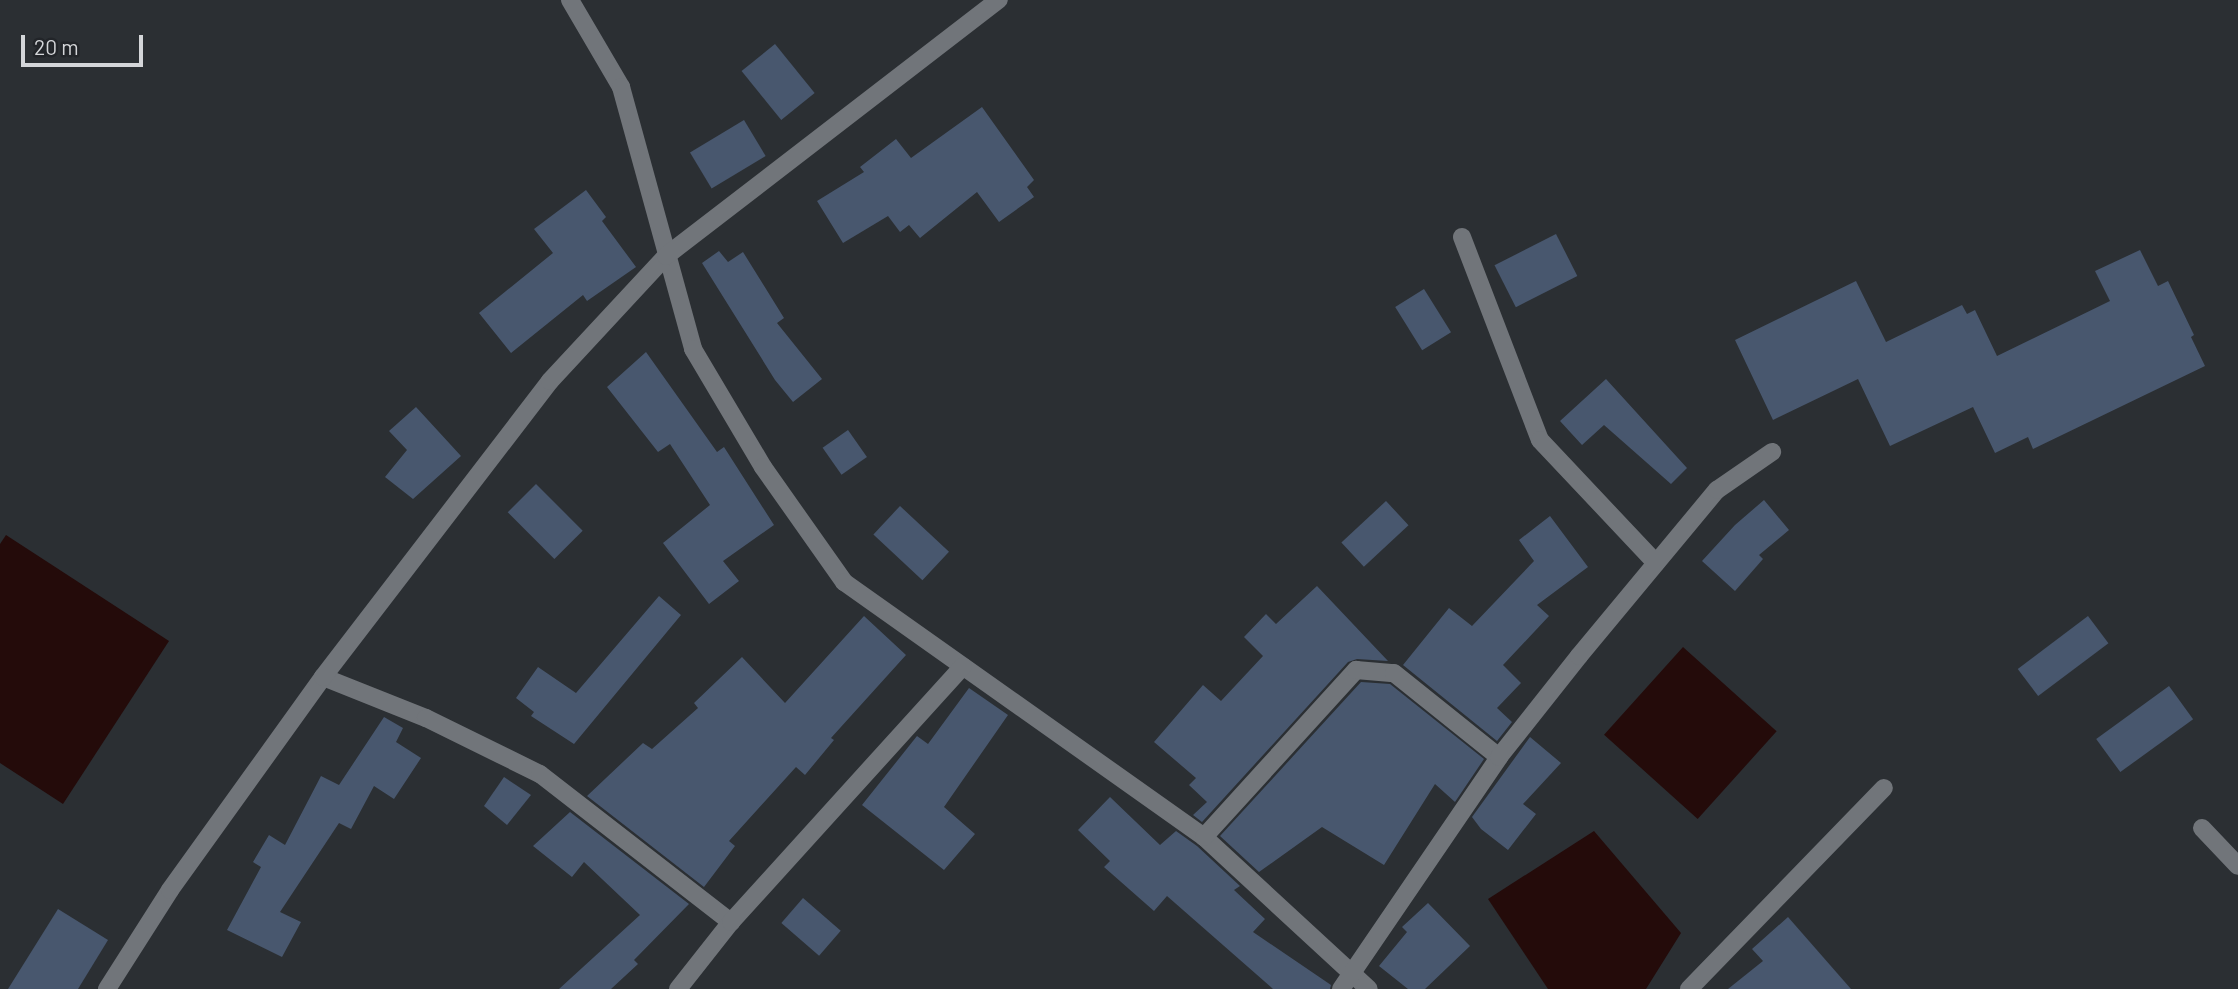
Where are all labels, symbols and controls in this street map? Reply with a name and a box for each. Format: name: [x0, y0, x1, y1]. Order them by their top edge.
scale bar: [24, 21, 147, 65]
text: 20 m: [34, 34, 79, 59]

